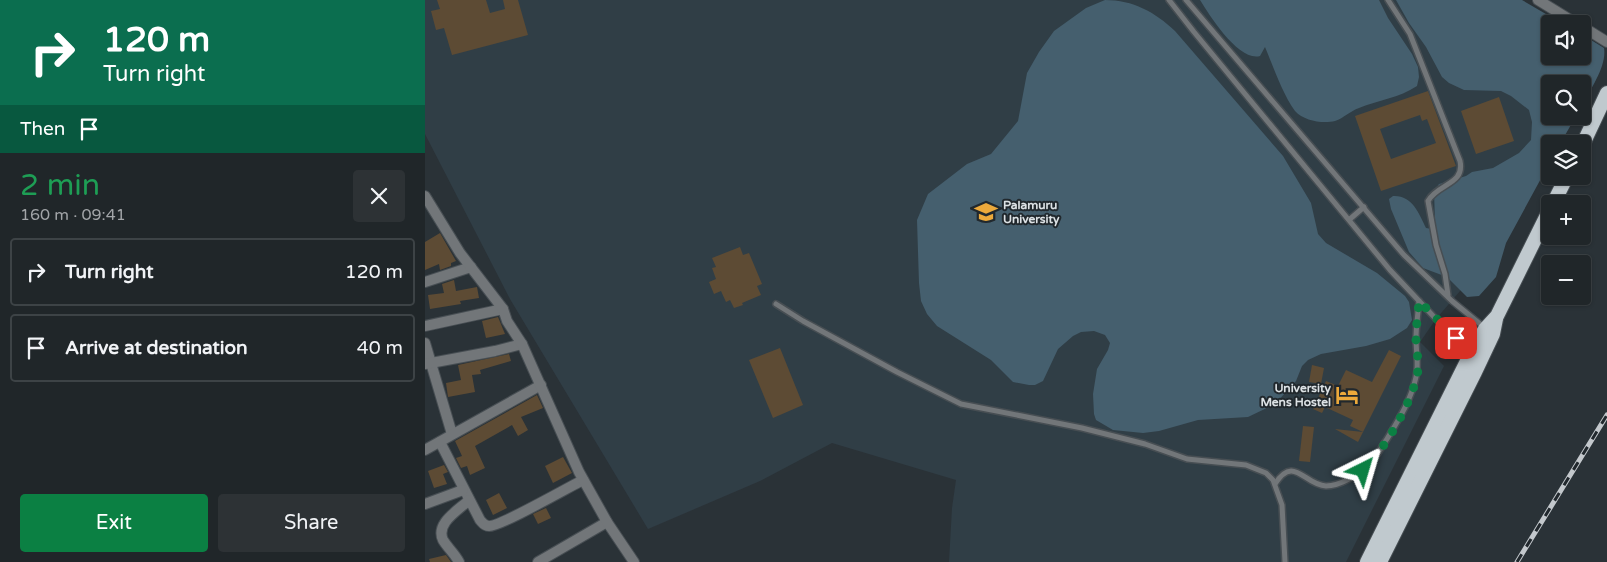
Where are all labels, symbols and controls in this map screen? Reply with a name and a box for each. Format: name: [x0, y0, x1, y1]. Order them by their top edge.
map controls: [1541, 15, 1591, 305]
button: sound: [1541, 15, 1591, 65]
text: 120 m: [103, 19, 210, 61]
icon: right: [20, 20, 85, 85]
text: Turn right: [103, 61, 205, 87]
button: search: [1541, 75, 1591, 125]
icon: arrive: [75, 115, 103, 143]
text: Then: [20, 118, 65, 140]
button: layers: [1541, 135, 1591, 185]
text: 2 min: [20, 167, 100, 204]
button: close: [353, 170, 405, 222]
button: +: [1541, 195, 1591, 245]
place label: Palamuru University: [1003, 198, 1060, 227]
school or university icon: Palamuru University: [973, 199, 999, 225]
text: 160 m · 09:41: [20, 205, 126, 225]
button: −: [1541, 255, 1591, 305]
icon: right: [22, 258, 50, 286]
text: Turn right: [65, 261, 153, 283]
text: 120 m: [345, 261, 403, 283]
pin: [1435, 317, 1477, 359]
icon: arrive: [1442, 324, 1470, 352]
icon: arrive: [22, 334, 50, 362]
text: Arrive at destination: [65, 337, 248, 359]
text: 40 m: [357, 337, 403, 359]
place label: University Mens Hostel: [1260, 381, 1332, 409]
hotel icon: University Mens Hostel: [1334, 382, 1360, 408]
position arrow: [1336, 443, 1388, 495]
button: Exit: [20, 494, 208, 552]
button: Share: [218, 494, 405, 552]

